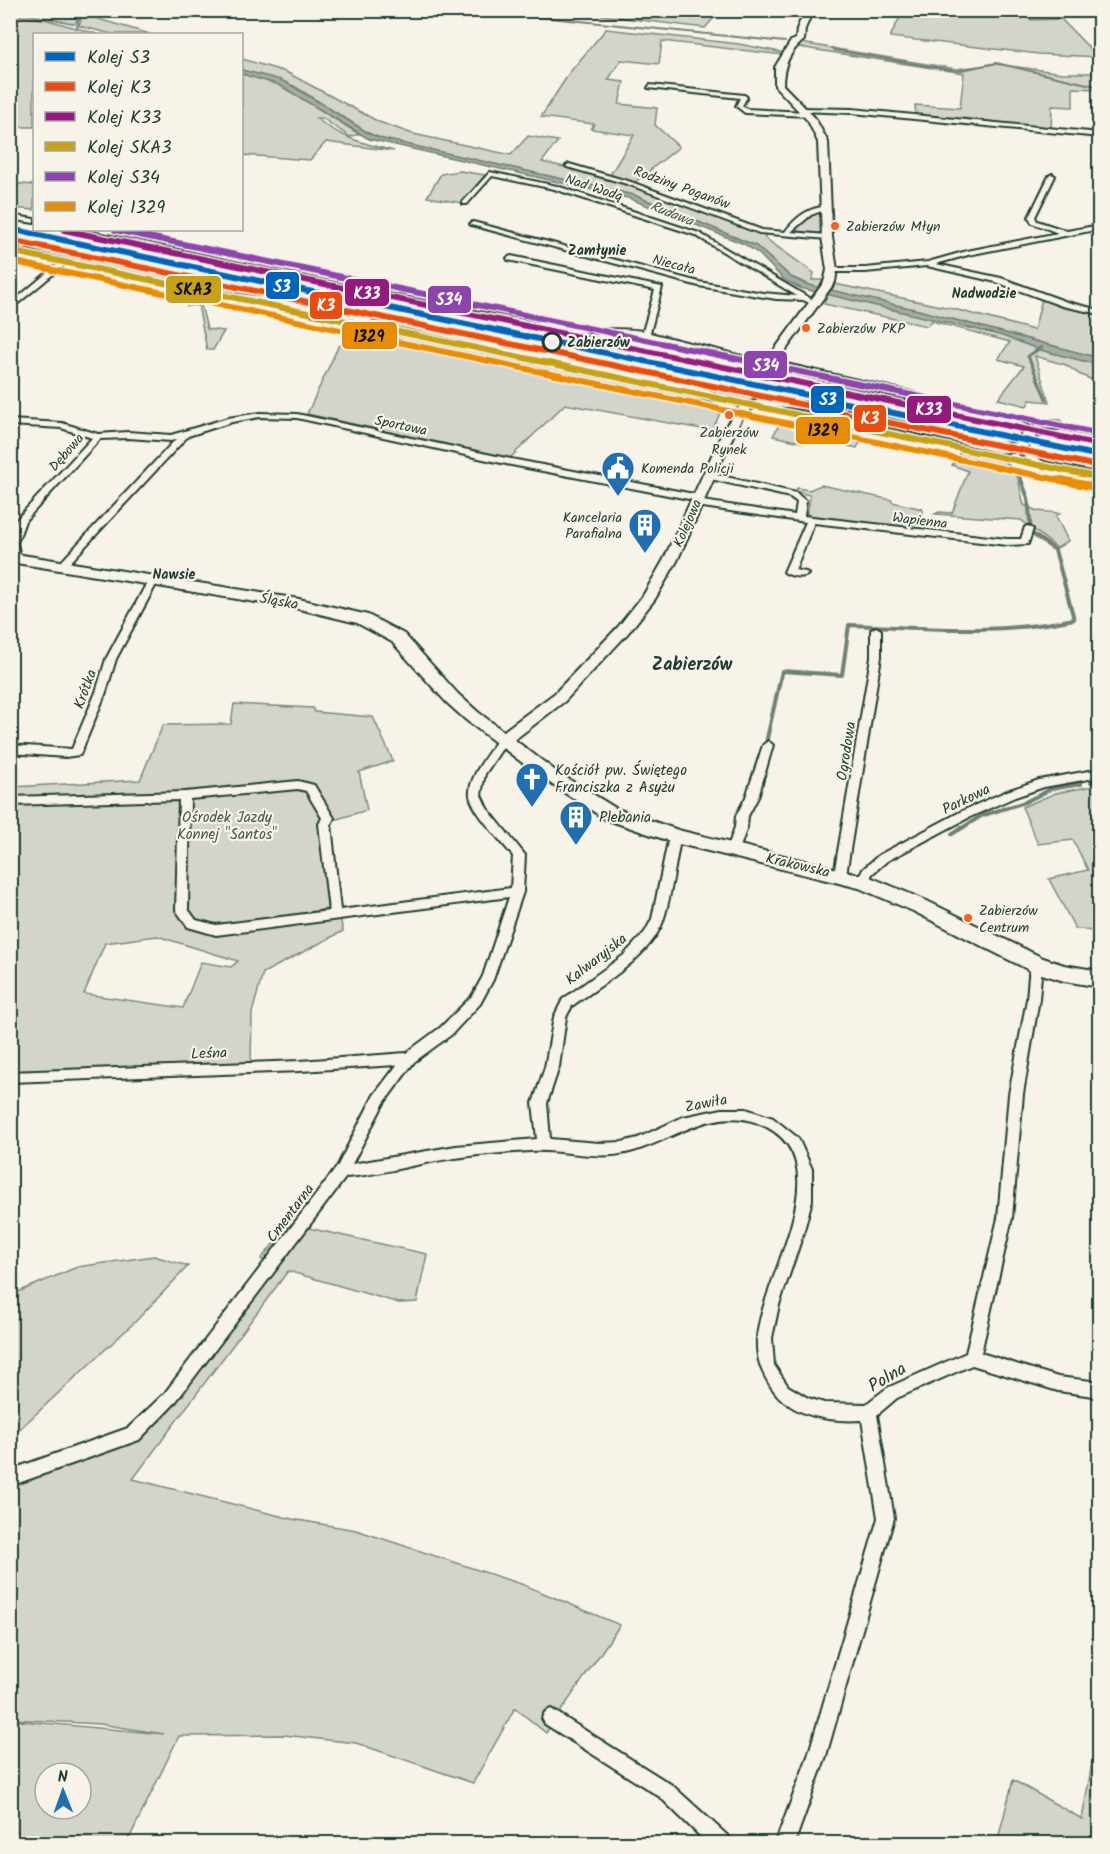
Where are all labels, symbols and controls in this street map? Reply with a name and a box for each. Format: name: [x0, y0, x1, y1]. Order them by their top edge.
legend: [33, 33, 243, 231]
text: Kolej S3: [87, 44, 150, 73]
text: Kolej K3: [87, 74, 151, 103]
text: Kolej K33: [87, 104, 161, 133]
text: Kolej SKA3: [87, 134, 172, 163]
street label: Rodziny Poganów: [630, 160, 733, 216]
text: Kolej S34: [87, 164, 160, 193]
street label: Nad Wodą: [562, 168, 625, 208]
text: Kolej 1329: [87, 194, 165, 223]
water label: Rudawa: [647, 195, 698, 233]
place label: Zabierzów Młyn: [846, 216, 941, 238]
marker: Zabierzów Młyn: [829, 220, 841, 232]
district label: Zamłynie: [568, 240, 626, 262]
street label: Niecała: [650, 249, 698, 281]
line badge: S3: [265, 271, 300, 300]
line badge: SKA3: [165, 275, 222, 304]
text: S3: [273, 275, 291, 300]
text: SKA3: [174, 278, 212, 303]
line badge: K33: [344, 278, 390, 307]
text: K33: [353, 282, 381, 307]
district label: Nadwodzie: [952, 283, 1016, 305]
line badge: S34: [427, 285, 472, 314]
text: S34: [436, 288, 462, 313]
line badge: K3: [309, 291, 343, 320]
text: K3: [317, 294, 335, 319]
place label: Zabierzów PKP: [817, 318, 905, 340]
line badge: 1329: [341, 321, 398, 350]
marker: Zabierzów PKP: [800, 322, 812, 334]
text: 1329: [353, 325, 385, 350]
marker: Zabierzów: [542, 332, 562, 352]
place label: Zabierzów: [567, 332, 631, 354]
line badge: S34: [743, 350, 788, 379]
text: S34: [753, 354, 779, 379]
line badge: S3: [810, 385, 845, 414]
text: S3: [819, 388, 837, 413]
line badge: K33: [906, 395, 952, 424]
text: K33: [915, 398, 943, 423]
line badge: K3: [853, 404, 887, 433]
text: K3: [861, 407, 879, 432]
marker: Zabierzów Rynek: [723, 409, 735, 421]
street label: Sportowa: [373, 410, 429, 442]
line badge: 1329: [795, 416, 851, 445]
text: 1329: [807, 419, 839, 444]
place label: Zabierzów Rynek: [700, 422, 759, 461]
street label: Dębowa: [44, 429, 90, 477]
public building icon: Komenda Policji: [600, 450, 636, 497]
place label: Komenda Policji: [641, 458, 734, 480]
street label: Kolejowa: [668, 496, 708, 551]
place label: Kancelaria Parafialna: [563, 507, 622, 545]
building icon: Kancelaria Parafialna: [627, 507, 663, 554]
street label: Wapienna: [891, 507, 949, 535]
district label: Nawsie: [153, 564, 196, 586]
street label: Śląska: [257, 587, 300, 617]
district label: Zabierzów: [652, 651, 732, 680]
street label: Krótka: [68, 666, 104, 712]
street label: Ogrodowa: [830, 720, 863, 782]
place label: Kościół pw. Świętego Franciszka z Asyżu: [555, 759, 687, 800]
church icon: Kościół pw. Świętego Franciszka z Asyżu: [514, 761, 550, 808]
street label: Parkowa: [938, 778, 995, 822]
building icon: Plebania: [558, 799, 594, 846]
park label: Ośrodek Jazdy Konnej "Santos": [177, 806, 277, 847]
place label: Plebania: [599, 806, 651, 830]
street label: Krakowska: [763, 847, 832, 885]
place label: Zabierzów Centrum: [979, 900, 1038, 939]
marker: Zabierzów Centrum: [962, 912, 974, 924]
street label: Kalwaryjska: [560, 928, 633, 992]
street label: Leśna: [190, 1041, 228, 1067]
street label: Zawiła: [683, 1088, 729, 1120]
street label: Cmentarna: [261, 1179, 321, 1248]
street label: Polna: [863, 1355, 913, 1401]
north arrow: [33, 1761, 93, 1821]
text: N: [57, 1765, 68, 1790]

